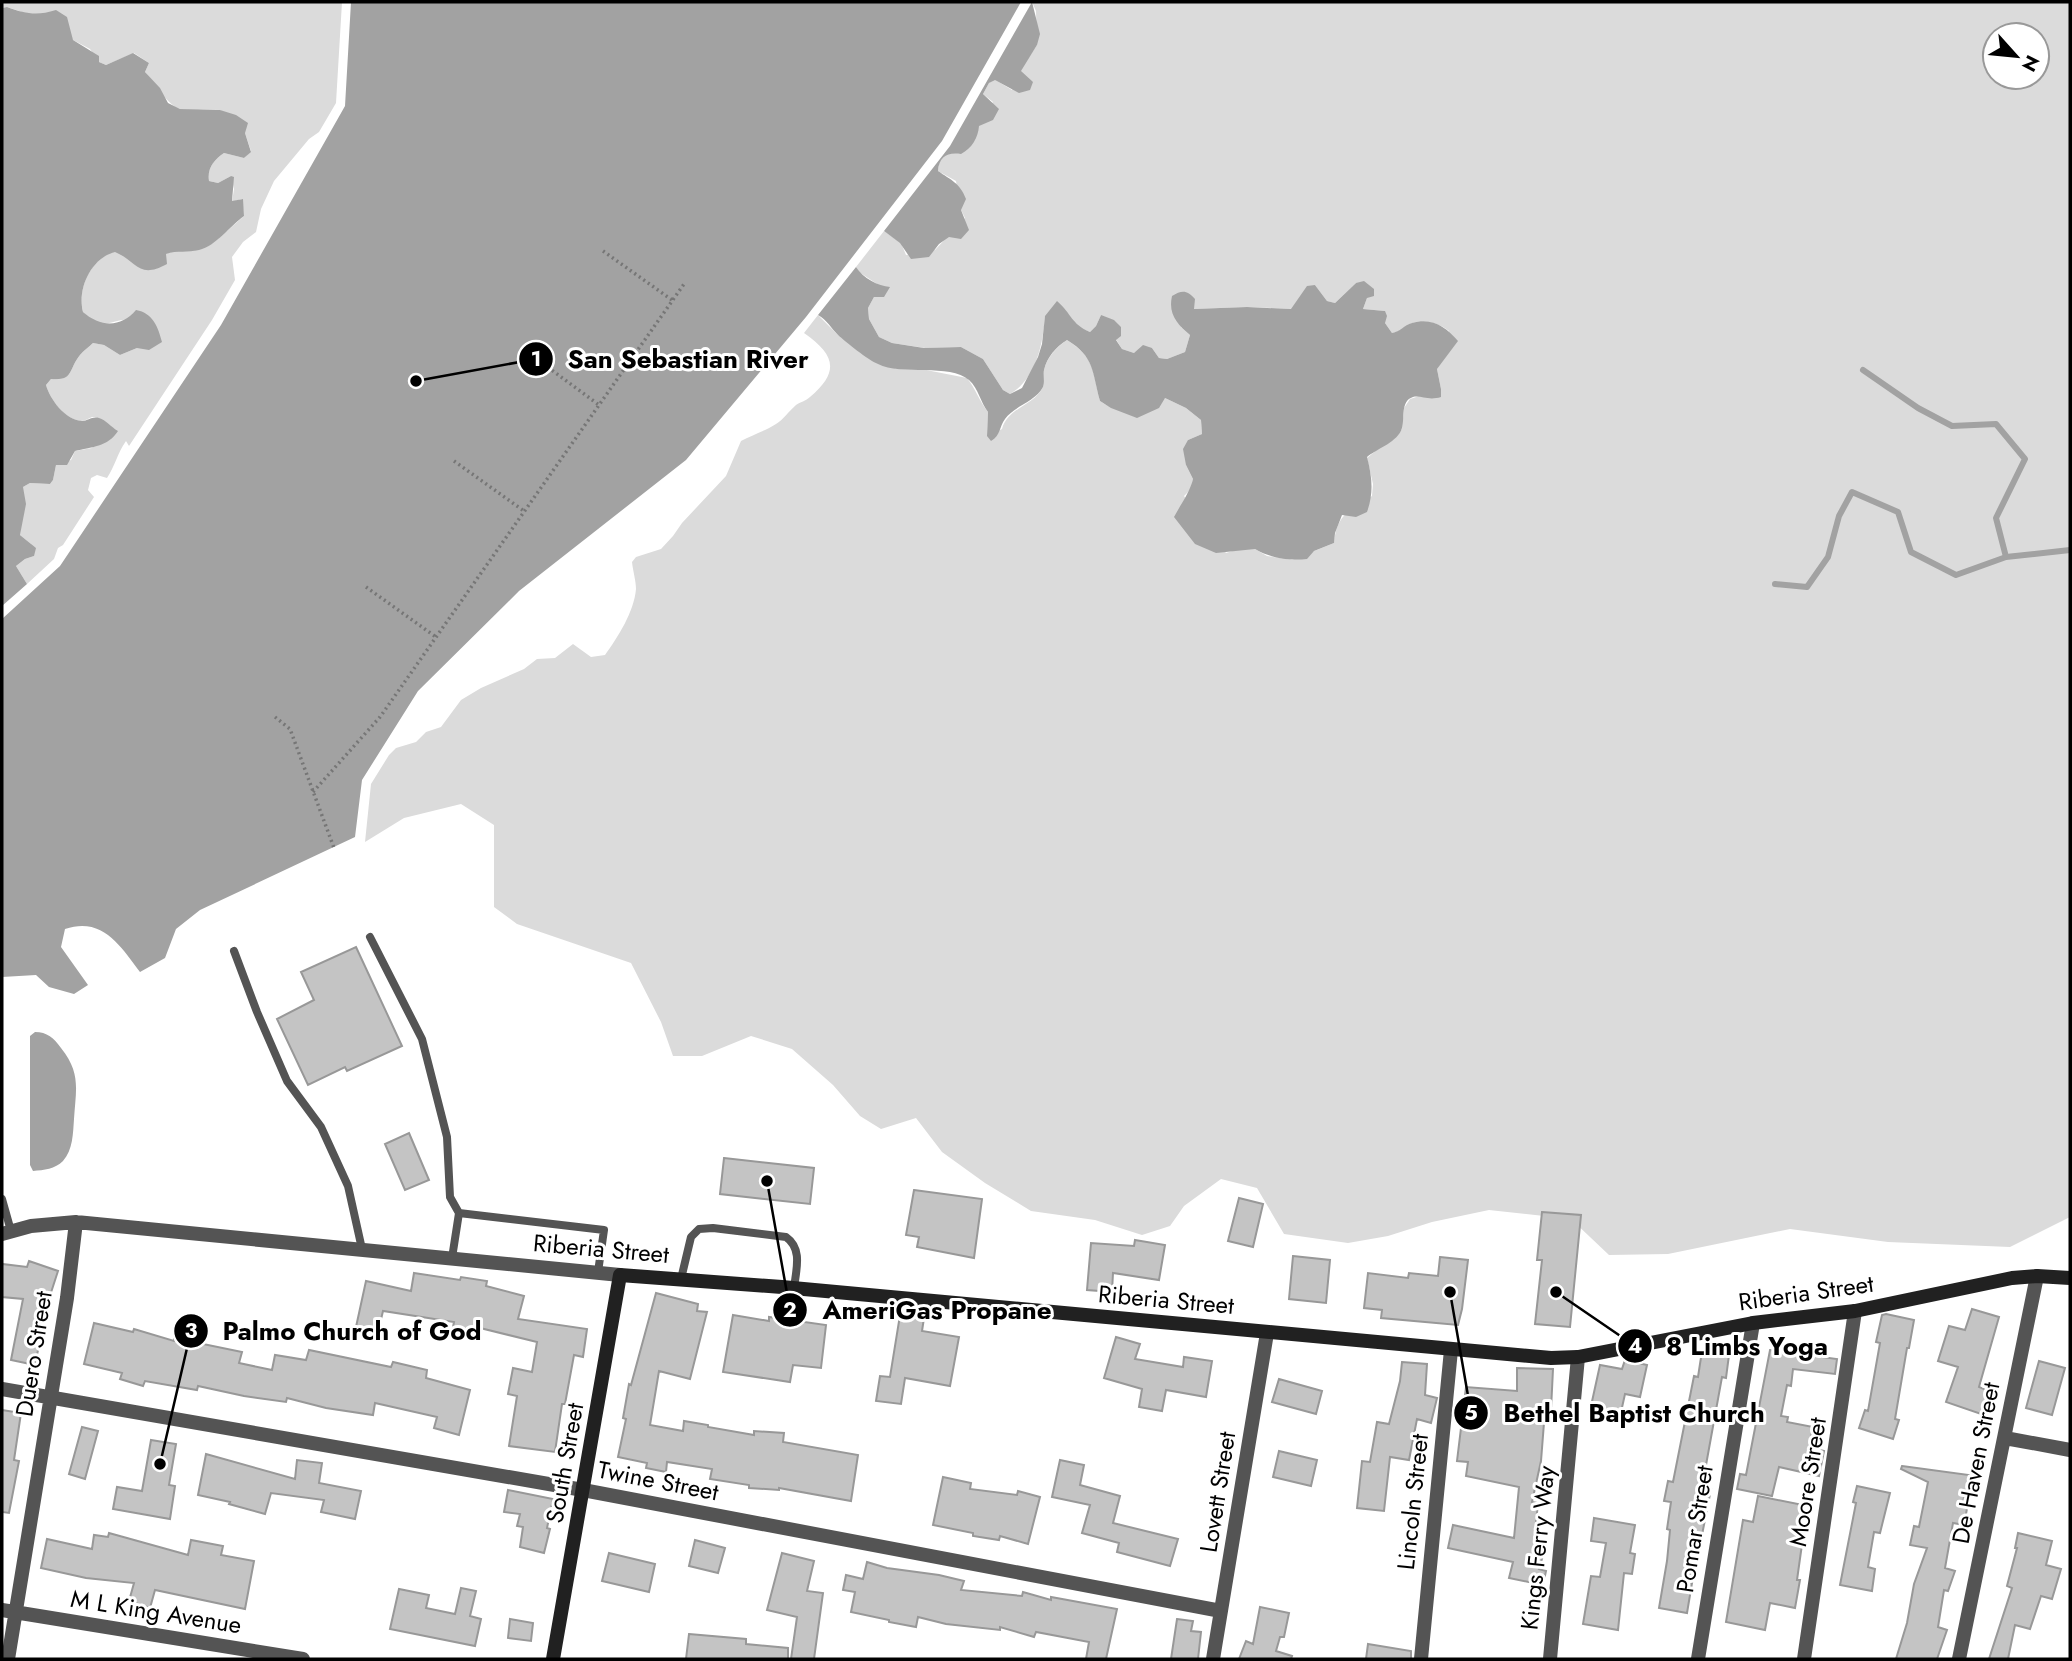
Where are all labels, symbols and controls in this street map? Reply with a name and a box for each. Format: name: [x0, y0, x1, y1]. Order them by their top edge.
north arrow: [1981, 21, 2051, 91]
text: N: [2015, 51, 2046, 76]
callout: San Sebastian River: [518, 335, 823, 382]
text: San Sebastian River: [567, 340, 809, 378]
text: 1: [531, 344, 541, 374]
street label: Riberia Street: [532, 1225, 671, 1272]
street label: Riberia Street: [1736, 1266, 1876, 1319]
street label: Riberia Street: [1097, 1276, 1236, 1323]
callout: AmeriGas Propane: [773, 1287, 1065, 1334]
street label: Duero Street: [6, 1288, 61, 1419]
text: AmeriGas Propane: [821, 1291, 1052, 1329]
text: 2: [783, 1295, 797, 1325]
callout: Palmo Church of God: [174, 1307, 496, 1354]
text: Palmo Church of God: [222, 1312, 482, 1350]
text: 3: [184, 1316, 198, 1346]
callout: 8 Limbs Yoga: [1617, 1323, 1842, 1370]
text: 8 Limbs Yoga: [1666, 1327, 1828, 1365]
text: 4: [1628, 1331, 1642, 1361]
street label: De Haven Street: [1943, 1379, 2008, 1547]
callout: Bethel Baptist Church: [1454, 1389, 1778, 1436]
text: Bethel Baptist Church: [1503, 1394, 1765, 1432]
text: 5: [1464, 1398, 1478, 1428]
street label: South Street: [537, 1400, 592, 1526]
street label: Moore Street: [1780, 1415, 1835, 1549]
street label: Lovett Street: [1191, 1429, 1244, 1555]
street label: Lincoln Street: [1388, 1432, 1437, 1572]
street label: Twine Street: [595, 1452, 722, 1509]
street label: Pomar Street: [1667, 1462, 1722, 1595]
street label: Kings Ferry Way: [1511, 1464, 1564, 1632]
street label: M L King Avenue: [68, 1581, 244, 1642]

